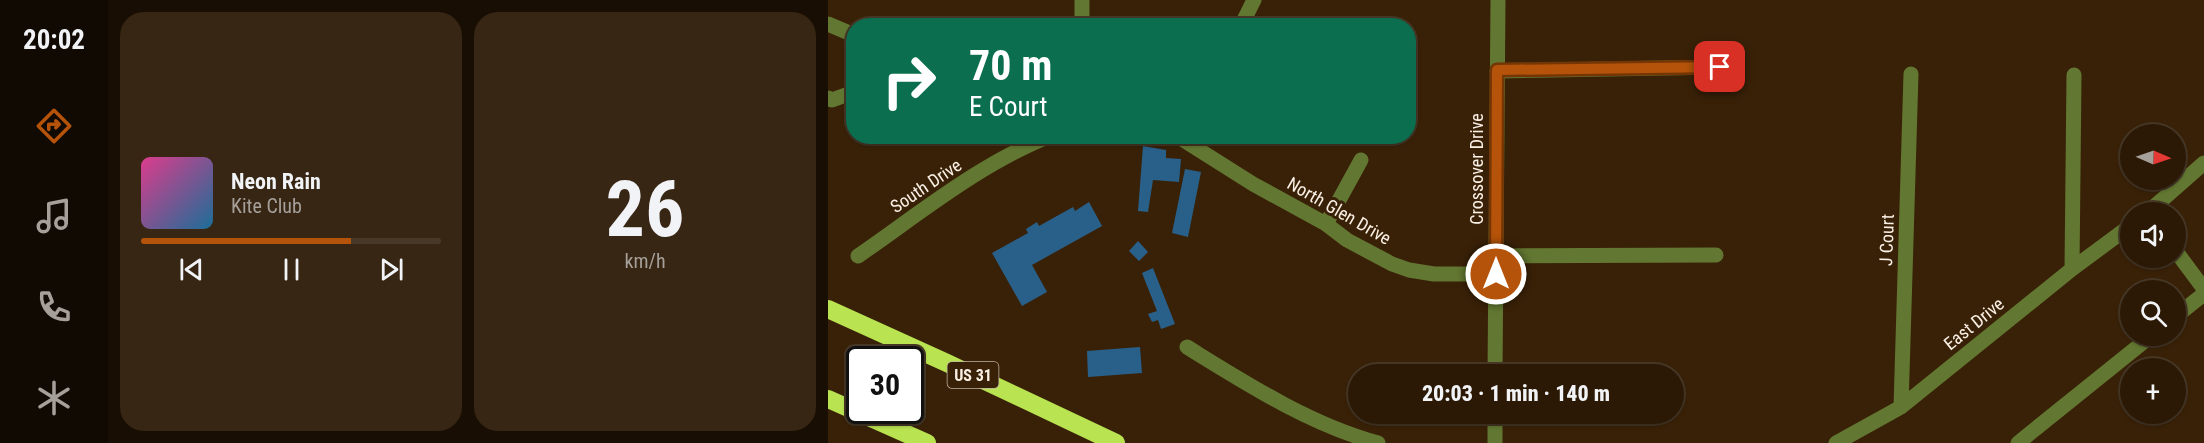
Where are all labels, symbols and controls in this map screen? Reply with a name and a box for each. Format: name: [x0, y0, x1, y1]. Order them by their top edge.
text: 20:02: [23, 24, 85, 56]
text: 70 m: [969, 41, 1052, 90]
pin: [1694, 41, 1745, 92]
icon: right: [870, 42, 948, 120]
icon: arrive: [1703, 50, 1736, 83]
text: E Court: [969, 91, 1047, 123]
icon: directions: [33, 105, 75, 147]
street label: Crossover Drive: [1466, 113, 1487, 225]
north arrow: [2120, 124, 2186, 190]
map controls: [2120, 124, 2186, 424]
street label: South Drive: [886, 154, 965, 217]
text: 26: [606, 164, 684, 255]
text: Neon Rain: [231, 169, 321, 194]
street label: North Glen Drive: [1284, 172, 1395, 249]
text: Kite Club: [231, 194, 302, 218]
icon: music: [33, 195, 75, 237]
button: sound: [2120, 202, 2186, 268]
street label: J Court: [1875, 214, 1898, 266]
position arrow: [1464, 242, 1528, 306]
text: km/h: [624, 249, 666, 273]
icon: previous: [175, 253, 208, 286]
icon: pause: [275, 253, 308, 286]
icon: next: [375, 253, 408, 286]
button: search: [2120, 280, 2186, 346]
icon: phone: [33, 286, 75, 328]
street label: East Drive: [1939, 293, 2008, 354]
speed limit sign: 30: [846, 346, 924, 424]
button: +: [2120, 358, 2186, 424]
road number: US 31: [948, 362, 998, 388]
icon: climate: [33, 377, 75, 419]
text: 20:03 · 1 min · 140 m: [1422, 381, 1610, 406]

